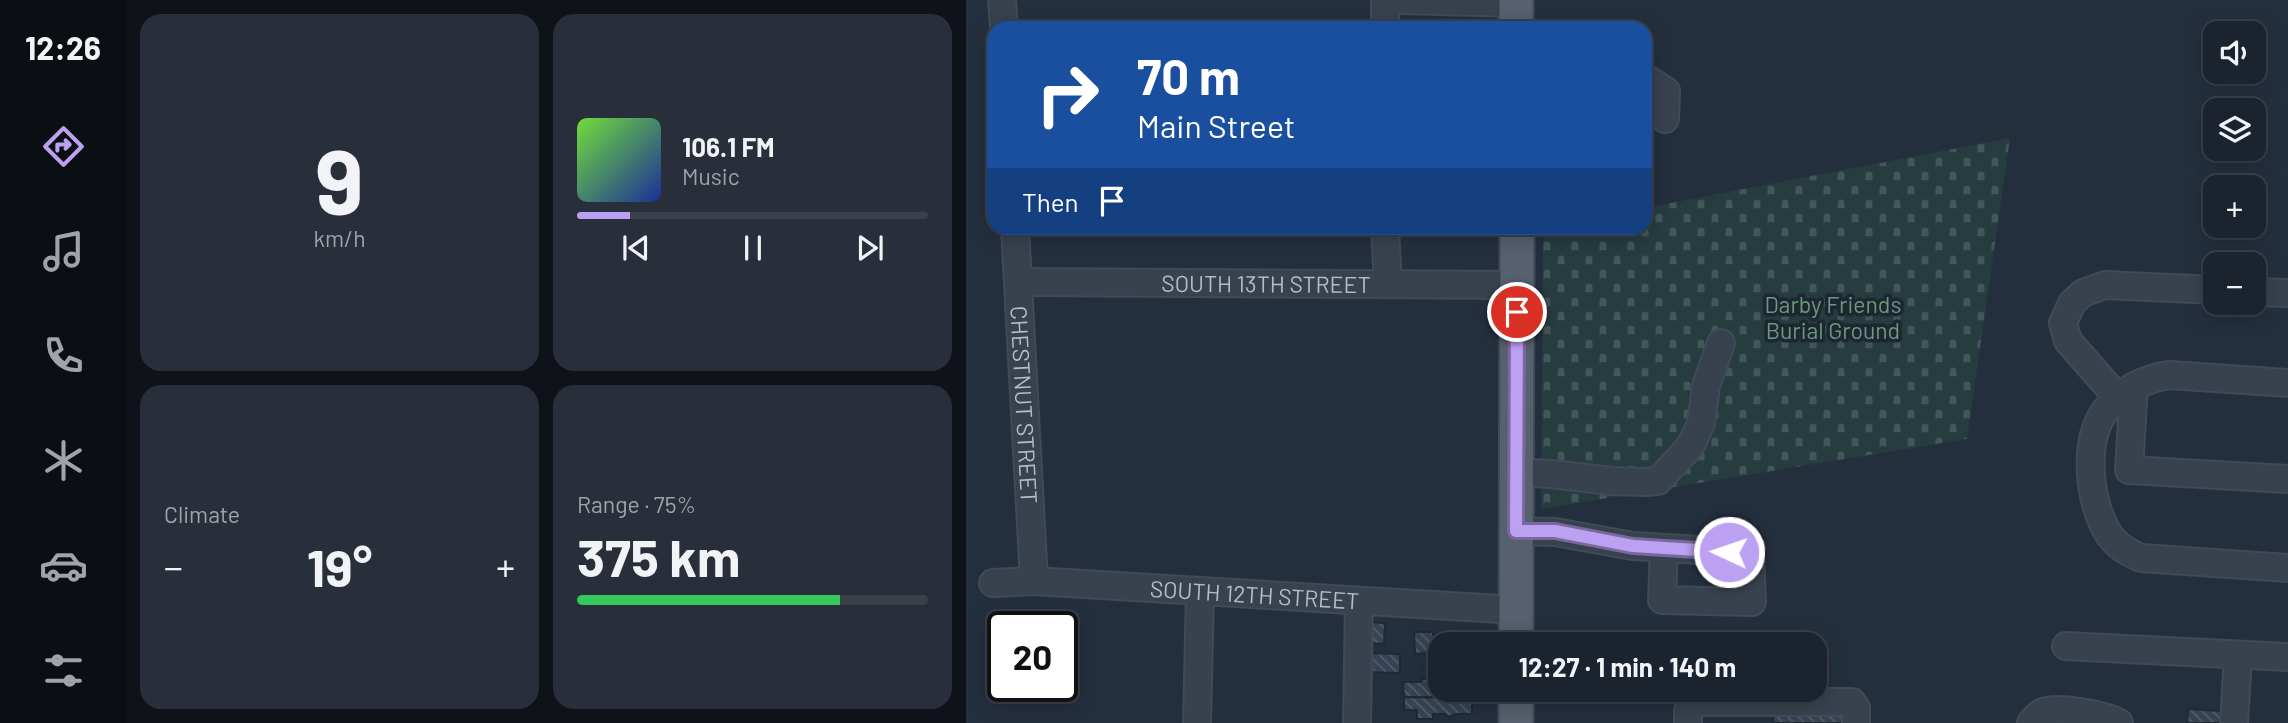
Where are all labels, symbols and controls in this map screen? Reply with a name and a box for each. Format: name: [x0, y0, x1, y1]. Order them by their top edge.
map controls: [2203, 21, 2266, 315]
button: sound: [2203, 21, 2266, 84]
text: 12:26: [25, 28, 101, 66]
text: 70 m: [1137, 46, 1240, 105]
icon: right: [1022, 49, 1113, 140]
button: layers: [2203, 98, 2266, 161]
text: Main Street: [1137, 106, 1295, 144]
icon: directions: [39, 122, 88, 171]
text: 9: [315, 124, 364, 233]
text: 106.1 FM: [682, 131, 775, 162]
text: Music: [682, 162, 740, 190]
button: +: [2203, 175, 2266, 238]
icon: arrive: [1093, 182, 1131, 220]
text: Then: [1022, 186, 1079, 217]
text: km/h: [313, 224, 366, 252]
icon: music: [39, 227, 88, 276]
icon: previous: [617, 229, 655, 267]
icon: pause: [734, 229, 772, 267]
icon: next: [851, 229, 889, 267]
button: −: [2203, 252, 2266, 315]
street label: SOUTH 13TH STREET: [1161, 269, 1371, 298]
pin: [1487, 282, 1547, 342]
park label: Darby Friends Burial Ground: [1765, 290, 1901, 344]
icon: arrive: [1498, 293, 1536, 331]
street label: CHESTNUT STREET: [1005, 305, 1044, 504]
icon: phone: [39, 331, 88, 380]
icon: climate: [39, 436, 88, 485]
text: Range · 75%: [577, 490, 696, 518]
text: Climate: [164, 500, 240, 528]
position arrow: [1692, 515, 1766, 589]
text: 375 km: [577, 525, 740, 587]
text: 19°: [307, 535, 372, 597]
icon: car: [39, 541, 88, 590]
text: −: [164, 543, 183, 589]
text: +: [496, 543, 515, 589]
street label: SOUTH 12TH STREET: [1149, 574, 1360, 614]
speed limit sign: 20: [987, 611, 1078, 702]
icon: filters: [39, 646, 88, 695]
text: 12:27 · 1 min · 140 m: [1519, 651, 1736, 682]

